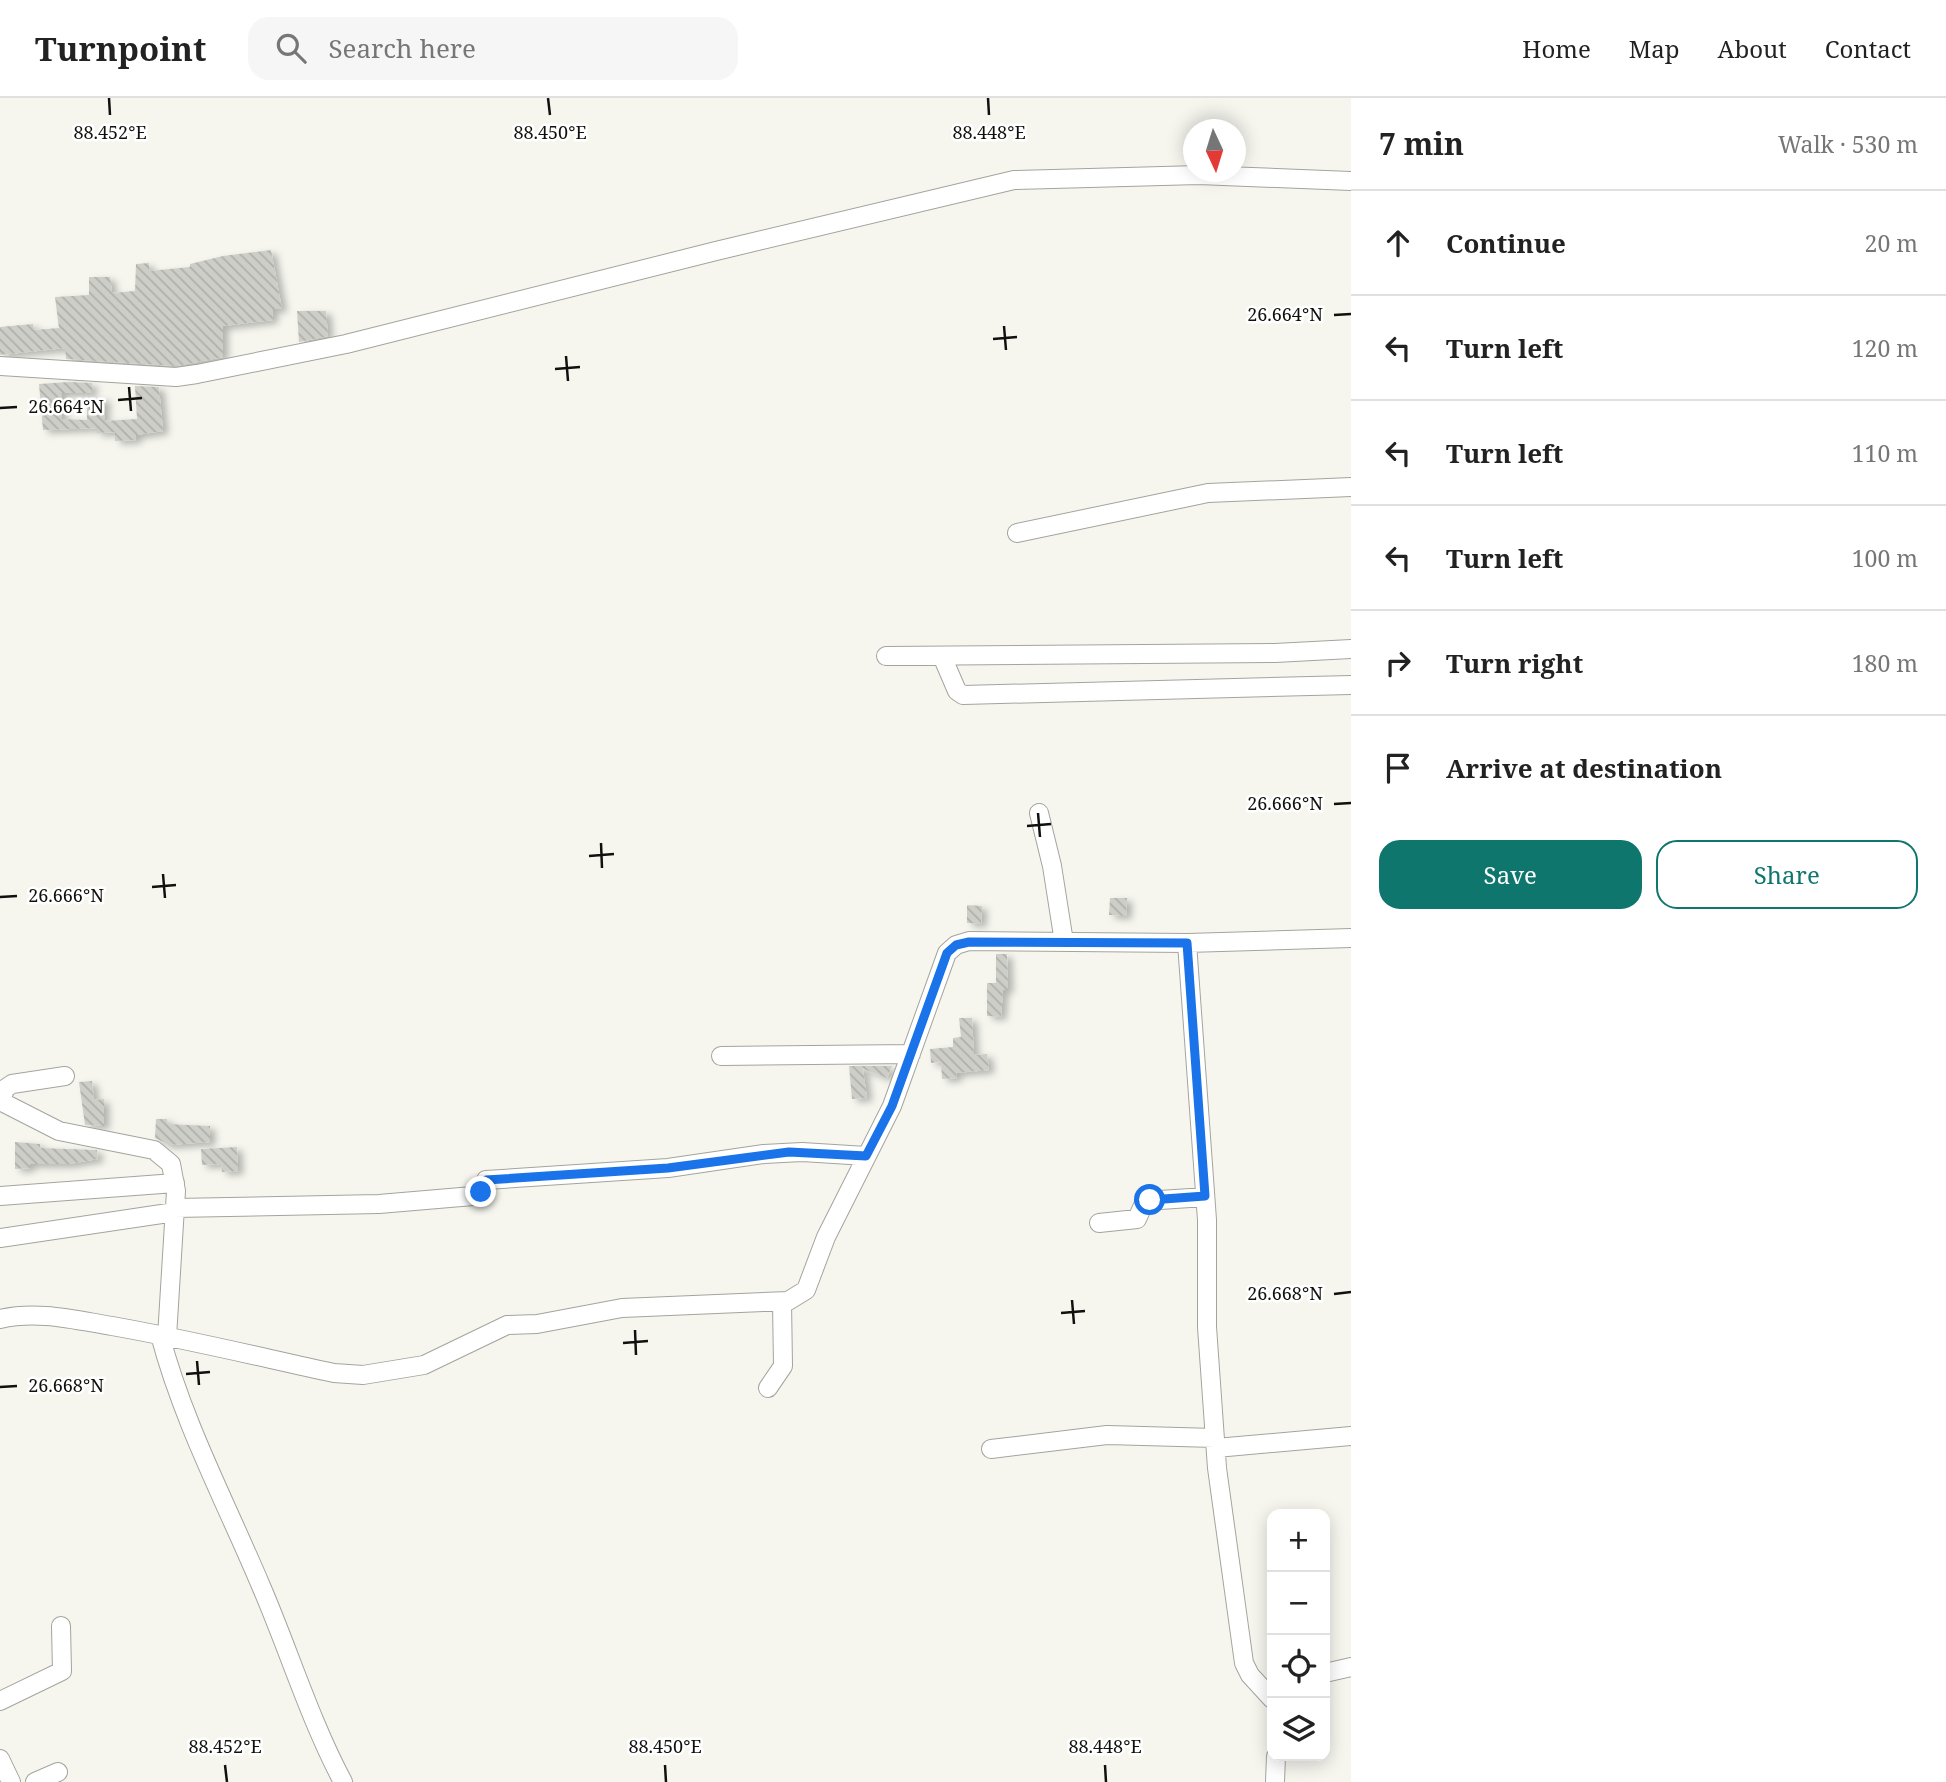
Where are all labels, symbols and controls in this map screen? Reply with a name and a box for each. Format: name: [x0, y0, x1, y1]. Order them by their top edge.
search box: [248, 17, 738, 80]
text: Turnpoint: [35, 26, 206, 71]
icon: search: [272, 29, 310, 67]
text: Search here: [328, 30, 476, 66]
text: Home: [1522, 32, 1591, 65]
text: Map: [1629, 32, 1680, 65]
text: About: [1718, 32, 1787, 65]
text: Contact: [1825, 32, 1911, 65]
north arrow: [1183, 119, 1246, 182]
text: 88.452°E: [73, 120, 147, 144]
text: 88.450°E: [513, 120, 587, 144]
text: 88.448°E: [952, 120, 1026, 144]
text: 7 min: [1379, 123, 1464, 164]
text: Walk · 530 m: [1778, 128, 1918, 160]
icon: ahead: [1379, 224, 1417, 262]
text: Continue: [1446, 225, 1566, 261]
text: 20 m: [1865, 227, 1918, 259]
text: 26.664°N: [1247, 302, 1323, 326]
icon: left: [1379, 329, 1417, 367]
text: Turn left: [1446, 330, 1563, 366]
text: 120 m: [1852, 332, 1918, 364]
text: 26.664°N: [28, 394, 104, 418]
icon: left: [1379, 434, 1417, 472]
text: Turn left: [1446, 435, 1563, 471]
text: 110 m: [1852, 437, 1918, 469]
icon: left: [1379, 539, 1417, 577]
text: Turn left: [1446, 540, 1563, 576]
text: 100 m: [1852, 542, 1918, 574]
icon: right: [1379, 644, 1417, 682]
text: Turn right: [1446, 645, 1583, 681]
text: 180 m: [1852, 647, 1918, 679]
icon: arrive: [1379, 749, 1417, 787]
text: Arrive at destination: [1446, 750, 1722, 786]
text: 26.666°N: [1247, 791, 1323, 815]
button: Save: [1379, 840, 1642, 909]
button: Share: [1656, 840, 1918, 909]
text: 26.666°N: [28, 883, 104, 907]
route end: [465, 1176, 496, 1207]
route start: [1134, 1184, 1165, 1215]
text: 26.668°N: [1247, 1281, 1323, 1305]
text: 26.668°N: [28, 1373, 104, 1397]
map controls: [1267, 1509, 1330, 1761]
button: +: [1267, 1509, 1330, 1572]
button: −: [1267, 1572, 1330, 1635]
button: locate: [1267, 1635, 1330, 1698]
button: layers: [1267, 1698, 1330, 1761]
text: 88.452°E: [188, 1734, 262, 1758]
text: 88.450°E: [628, 1734, 702, 1758]
text: 88.448°E: [1068, 1734, 1142, 1758]

